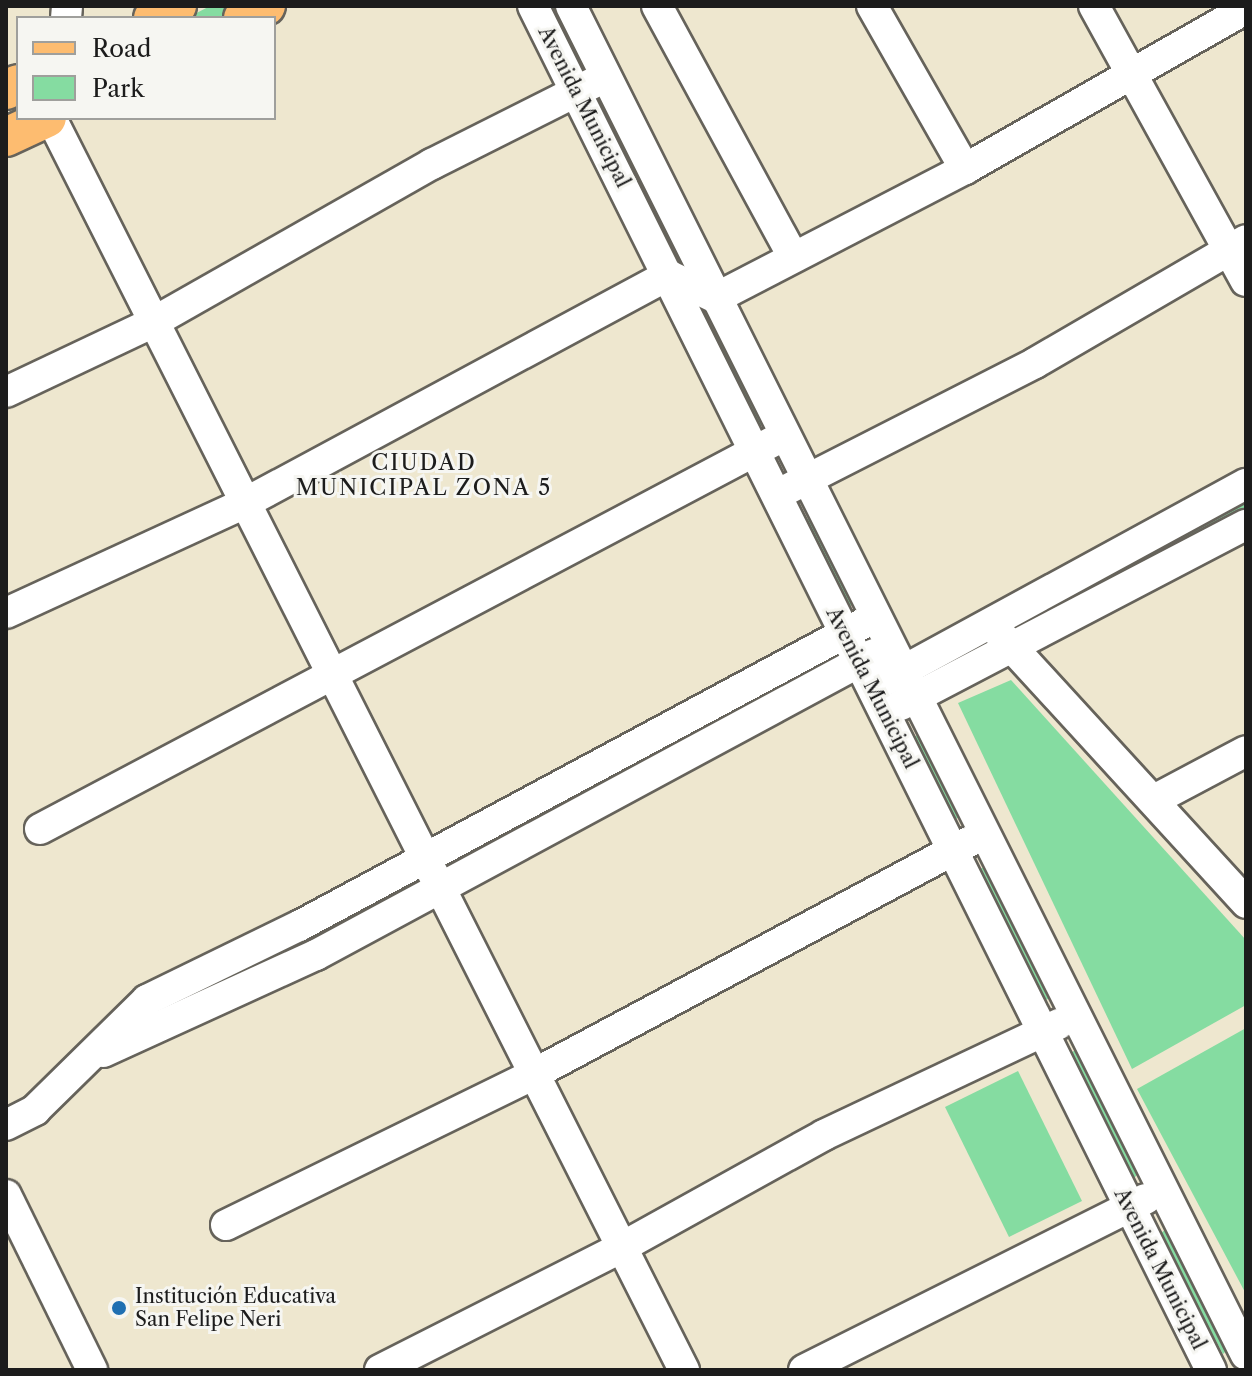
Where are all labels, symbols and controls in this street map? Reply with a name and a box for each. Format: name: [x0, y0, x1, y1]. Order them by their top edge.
legend: [16, 16, 276, 120]
street label: Avenida Municipal: [533, 22, 635, 192]
text: Road: [92, 34, 151, 63]
text: Park: [92, 74, 144, 103]
district label: CIUDAD MUNICIPAL ZONA 5: [295, 449, 553, 500]
street label: Avenida Municipal: [821, 603, 923, 773]
street label: Avenida Municipal: [1109, 1184, 1211, 1354]
place label: Institución Educativa San Felipe Neri: [135, 1284, 336, 1331]
marker: Institución Educativa San Felipe Neri: [110, 1299, 128, 1317]

